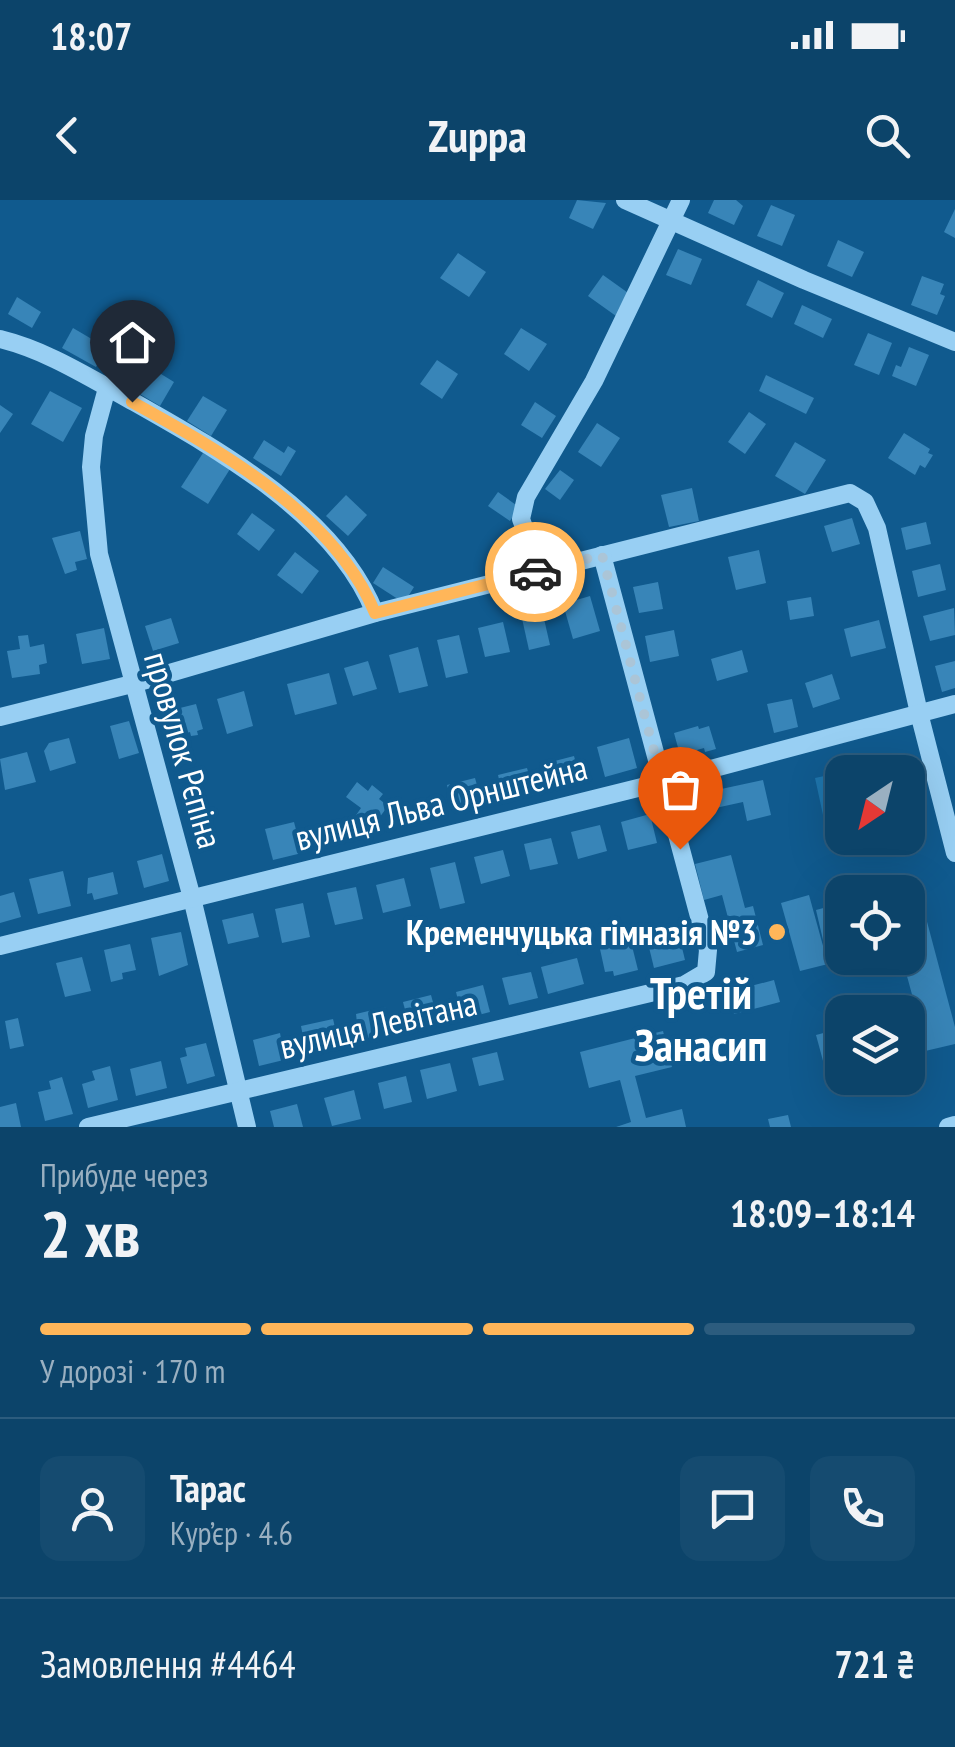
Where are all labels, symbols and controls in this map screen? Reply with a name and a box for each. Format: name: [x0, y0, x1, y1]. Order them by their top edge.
text: 18:07: [50, 11, 132, 60]
text: Zuppa: [428, 106, 527, 164]
icon: back: [40, 108, 95, 163]
icon: search: [860, 108, 915, 163]
pin: [90, 300, 175, 403]
icon: home: [105, 315, 160, 370]
courier: [485, 522, 585, 622]
icon: car: [508, 545, 563, 600]
street label: провулок Рєпіна: [134, 646, 234, 854]
street label: вулиця Льва Орнштейна: [290, 743, 592, 861]
pin: [638, 747, 723, 850]
north arrow: [825, 755, 925, 855]
map controls: [825, 755, 925, 1095]
icon: bag: [653, 762, 708, 817]
button: locate: [825, 875, 925, 975]
place label: Кременчуцька гімназія №3: [406, 909, 757, 955]
marker: Кременчуцька гімназія №3: [766, 921, 788, 943]
district label: Третій Занасип: [635, 963, 767, 1073]
street label: вулиця Левітана: [275, 979, 481, 1069]
button: layers: [825, 995, 925, 1095]
text: Прибуде через: [40, 1154, 208, 1196]
text: 18:09–18:14: [730, 1188, 915, 1237]
text: 2 хв: [40, 1191, 140, 1275]
text: У дорозі · 170 m: [40, 1350, 225, 1392]
button: person: [40, 1456, 145, 1561]
button: chat: [680, 1456, 785, 1561]
button: phone: [810, 1456, 915, 1561]
text: Тарас: [170, 1463, 246, 1512]
text: Кур’єр · 4.6: [170, 1512, 293, 1554]
text: Замовлення #4464: [40, 1639, 296, 1688]
text: 721 ₴: [835, 1639, 915, 1688]

